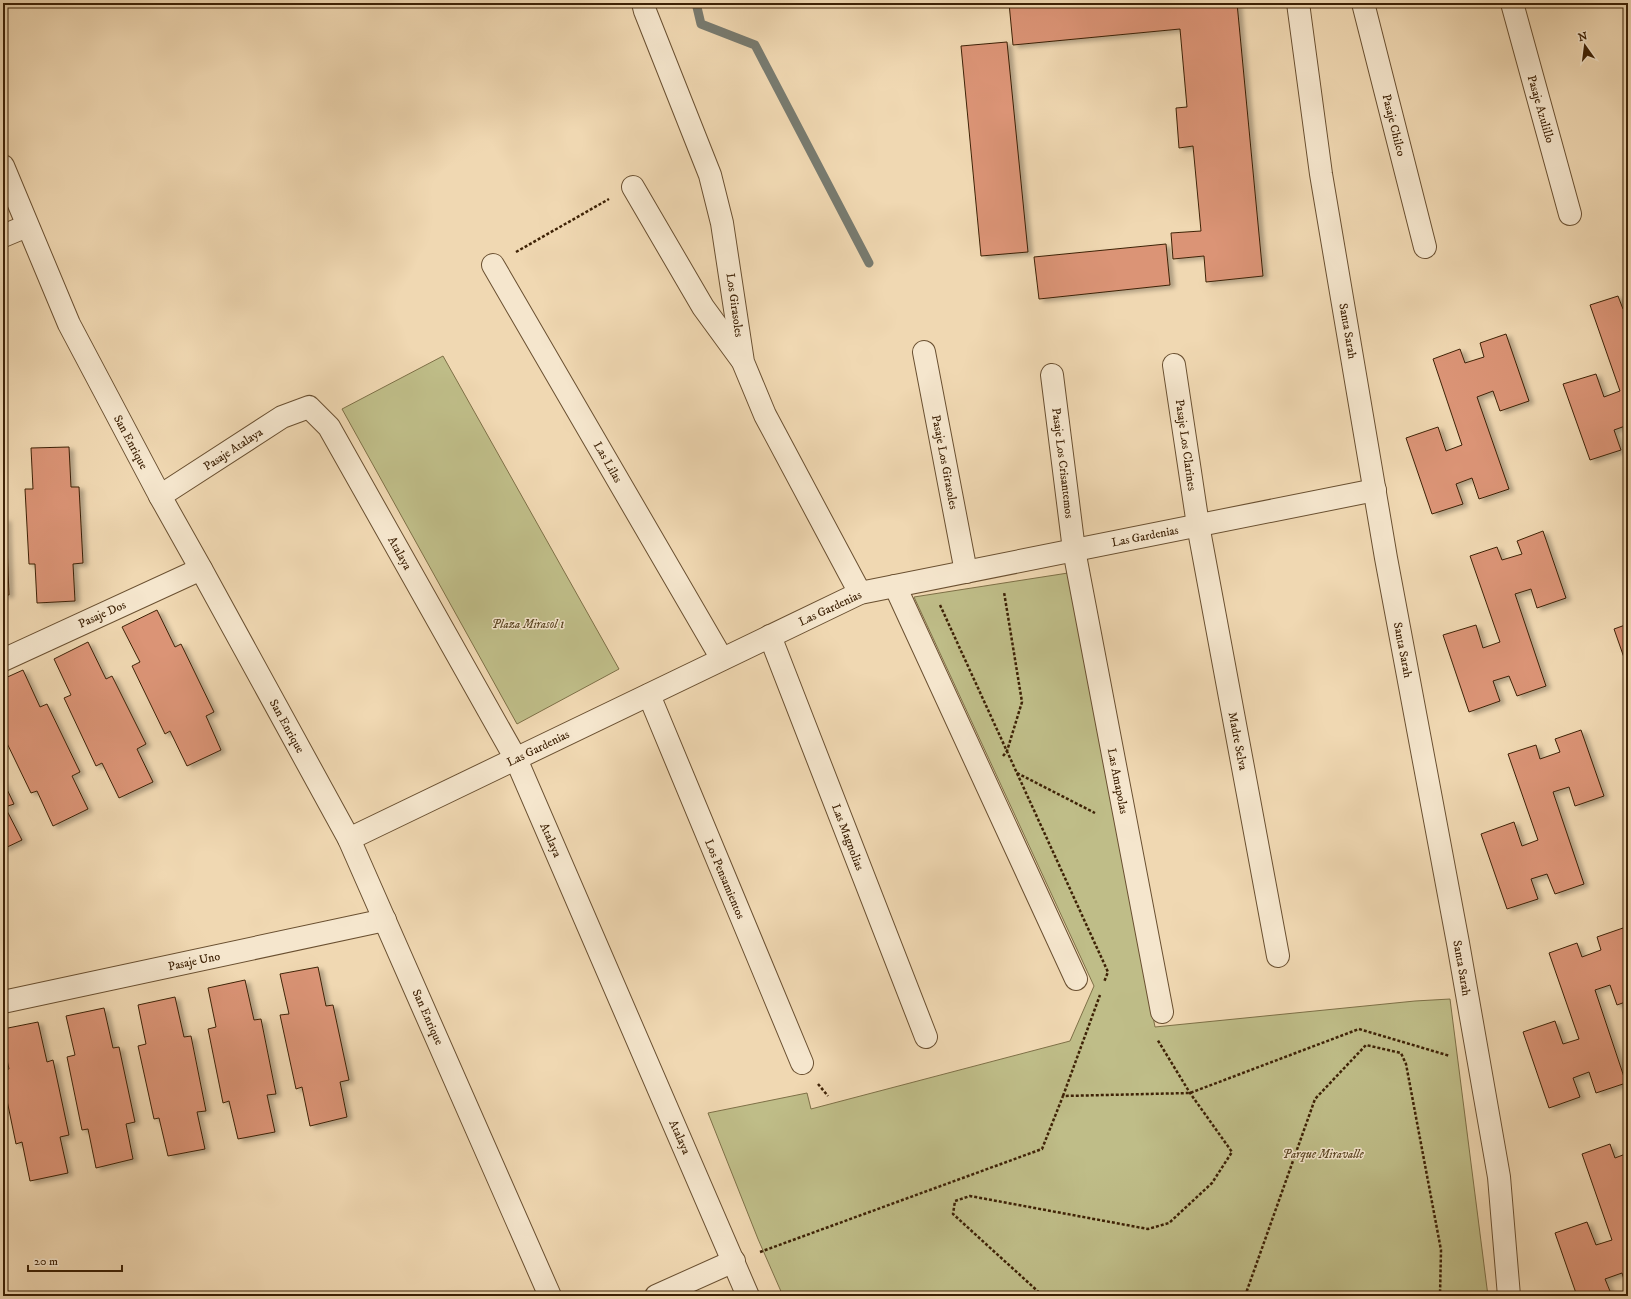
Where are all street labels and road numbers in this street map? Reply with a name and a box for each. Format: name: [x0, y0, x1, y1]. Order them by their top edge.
street label: Pasaje Azulillo: [1524, 73, 1557, 145]
street label: Pasaje Chilco: [1379, 92, 1409, 158]
street label: Los Girasoles: [723, 272, 746, 338]
street label: Santa Sarah: [1335, 302, 1360, 361]
street label: Pasaje Los Clarines: [1172, 398, 1199, 492]
street label: Pasaje Los Crisantemos: [1048, 407, 1077, 519]
street label: San Enrique: [110, 413, 151, 472]
street label: Pasaje Los Girasoles: [928, 414, 961, 511]
street label: Pasaje Atalaya: [201, 424, 266, 474]
street label: Las Lilas: [590, 439, 625, 485]
street label: Las Gardenias: [1110, 523, 1180, 550]
street label: Atalaya: [384, 534, 415, 573]
street label: Las Gardenias: [796, 587, 864, 630]
street label: Pasaje Dos: [76, 597, 128, 632]
street label: Santa Sarah: [1390, 621, 1415, 680]
street label: San Enrique: [266, 697, 307, 756]
street label: Madre Selva: [1224, 711, 1251, 772]
street label: Las Gardenias: [505, 727, 572, 770]
street label: Las Amapolas: [1104, 747, 1131, 815]
street label: Las Magnolias: [828, 802, 867, 873]
street label: Atalaya: [536, 821, 565, 861]
street label: Los Pensamientos: [701, 837, 748, 921]
street label: Santa Sarah: [1449, 939, 1474, 998]
street label: Pasaje Uno: [167, 949, 222, 974]
street label: San Enrique: [409, 987, 446, 1047]
street label: Atalaya: [665, 1118, 694, 1158]

